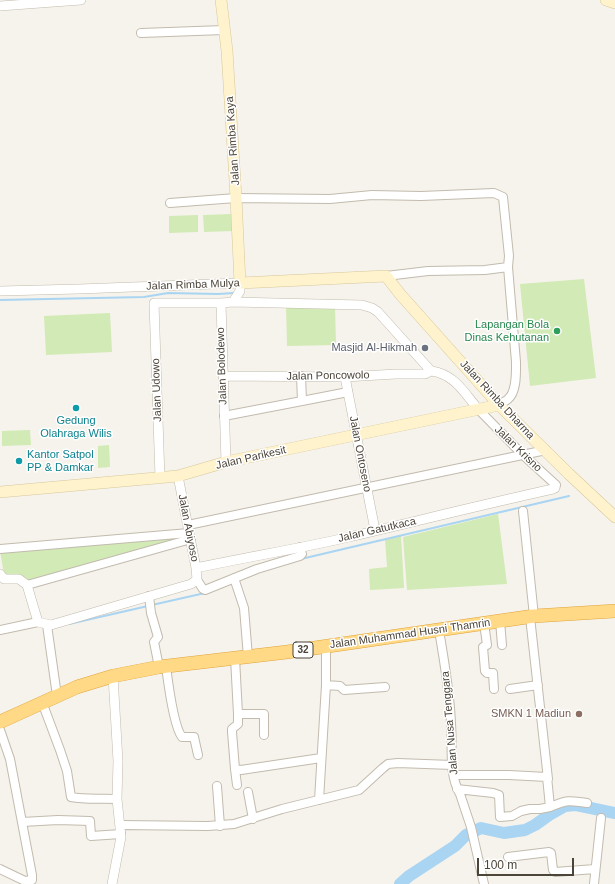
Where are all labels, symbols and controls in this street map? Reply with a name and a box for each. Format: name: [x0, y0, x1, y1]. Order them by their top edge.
street label: Jalan Rimba Kaya: [223, 96, 243, 186]
street label: Jalan Rimba Mulya: [146, 277, 240, 293]
place label: Lapangan Bola Dinas Kehutanan: [465, 318, 549, 344]
marker: Lapangan Bola Dinas Kehutanan: [552, 326, 562, 336]
street label: Jalan Bolodewo: [214, 327, 230, 405]
place label: Masjid Al-Hikmah: [331, 341, 417, 355]
marker: Masjid Al-Hikmah: [420, 343, 430, 353]
street label: Jalan Udowo: [149, 358, 165, 422]
street label: Jalan Rimba Dharma: [457, 358, 537, 442]
street label: Jalan Poncowolo: [286, 369, 370, 383]
marker: Gedung Olahraga Wilis: [71, 403, 81, 413]
place label: Gedung Olahraga Wilis: [40, 414, 112, 440]
street label: Jalan Ontoseno: [346, 415, 374, 493]
street label: Jalan Krisno: [492, 423, 544, 475]
street label: Jalan Parikesit: [215, 444, 287, 472]
place label: Kantor Satpol PP & Damkar: [27, 448, 94, 474]
marker: Kantor Satpol PP & Damkar: [14, 456, 24, 466]
street label: Jalan Abiyoso: [175, 493, 201, 563]
street label: Jalan Gatutkaca: [337, 515, 417, 545]
street label: Jalan Muhammad Husni Thamrin: [329, 616, 491, 652]
road number: 32: [293, 642, 313, 658]
street label: Jalan Nusa Tenggara: [439, 671, 461, 775]
place label: SMKN 1 Madiun: [491, 707, 571, 721]
marker: SMKN 1 Madiun: [574, 709, 584, 719]
scale bar: [479, 850, 576, 876]
text: 100 m: [484, 858, 517, 872]

